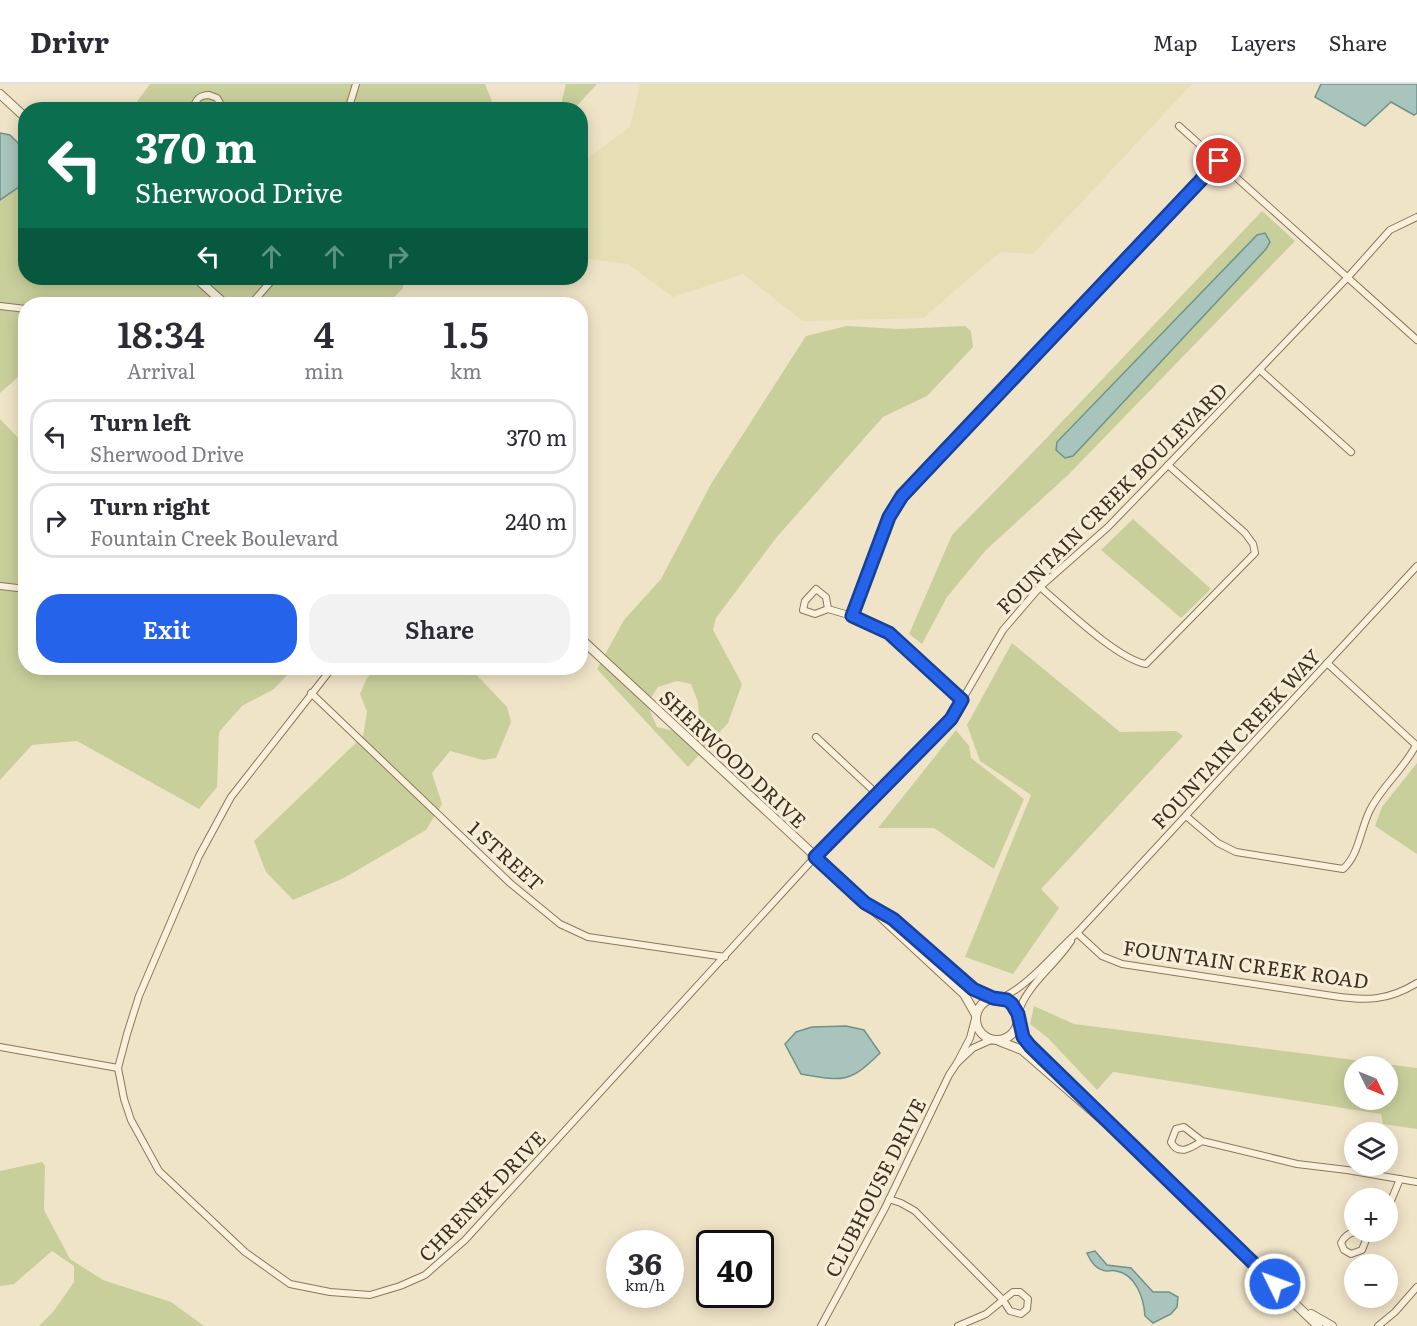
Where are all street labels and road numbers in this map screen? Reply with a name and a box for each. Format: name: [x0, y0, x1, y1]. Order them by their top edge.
street label: FOUNTAIN CREEK BOULEVARD: [989, 375, 1233, 619]
street label: FOUNTAIN CREEK WAY: [1144, 641, 1326, 835]
street label: SHERWOOD DRIVE: [654, 682, 814, 834]
street label: 1 STREET: [463, 813, 551, 897]
street label: FOUNTAIN CREEK ROAD: [1121, 931, 1371, 995]
street label: CLUBHOUSE DRIVE: [816, 1092, 932, 1282]
street label: CHRENEK DRIVE: [410, 1123, 552, 1267]

